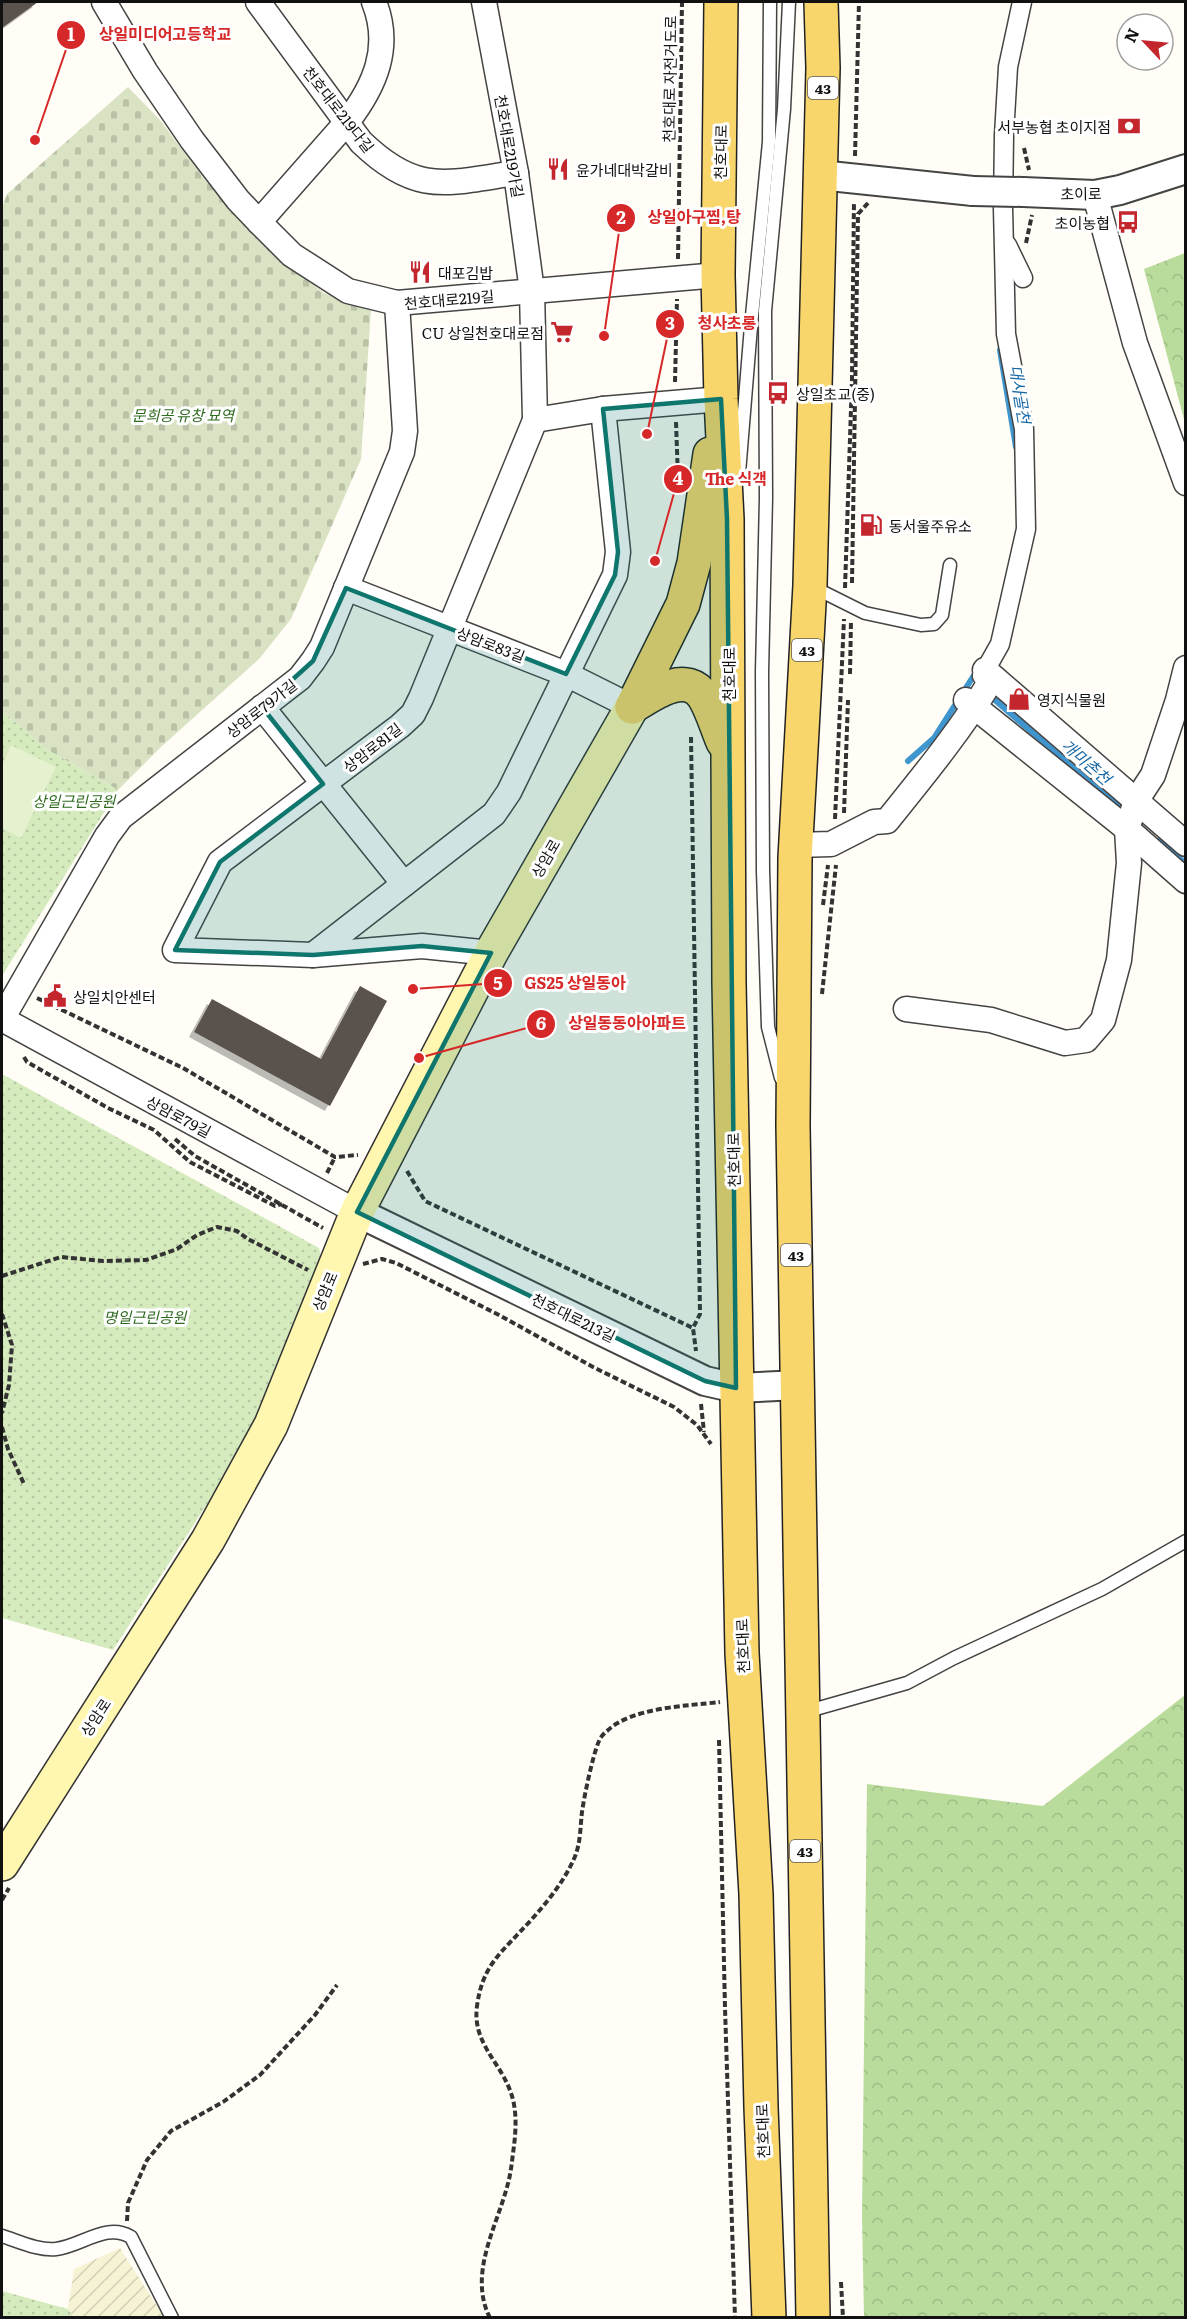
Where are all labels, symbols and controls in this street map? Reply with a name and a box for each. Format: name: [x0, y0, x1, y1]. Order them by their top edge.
north arrow: [1115, 12, 1175, 72]
street label: 천호대로 자전거도로: [656, 15, 682, 143]
callout: 상일미디어고등학교: [56, 18, 243, 52]
text: 1: [67, 20, 75, 47]
text: 상일미디어고등학교: [99, 21, 232, 45]
text: N: [1117, 24, 1144, 46]
street label: 천호대로219다길: [298, 61, 380, 157]
road number: 43: [808, 77, 838, 99]
street label: 천호대로219가길: [490, 93, 530, 199]
bank icon: 서부농협 초이지점: [1116, 113, 1142, 139]
place label: 서부농협 초이지점: [998, 115, 1111, 138]
street label: 천호대로: [708, 124, 732, 180]
restaurant icon: 윤가네대박갈비: [545, 156, 571, 182]
place label: 윤가네대박갈비: [576, 158, 673, 181]
street label: 초이로: [1060, 181, 1102, 205]
callout: 상일아구찜,탕: [606, 201, 753, 235]
text: 2: [616, 203, 626, 230]
text: 상일아구찜,탕: [647, 204, 741, 228]
bus stop icon: 초이농협: [1115, 209, 1141, 235]
place label: 초이농협: [1055, 211, 1110, 234]
restaurant icon: 대포김밥: [407, 259, 433, 285]
place label: 대포김밥: [438, 261, 493, 284]
street label: 천호대로219길: [403, 284, 495, 314]
callout: 청사초롱: [655, 307, 768, 341]
text: 3: [665, 309, 675, 336]
text: 청사초롱: [698, 310, 756, 334]
supermarket icon: CU 상일천호대로점: [549, 319, 575, 345]
place label: CU 상일천호대로점: [422, 321, 544, 344]
water label: 대사골천: [1005, 363, 1038, 427]
bus stop icon: 상일초교(중): [765, 380, 791, 406]
place label: 상일초교(중): [796, 382, 875, 405]
park label: 문희공 유창 묘역: [132, 403, 236, 426]
callout: The 식객: [663, 462, 780, 496]
text: 4: [673, 464, 684, 491]
text: The 식객: [705, 466, 767, 490]
fuel station icon: 동서울주유소: [858, 512, 884, 538]
place label: 동서울주유소: [889, 514, 972, 537]
street label: 상암로83길: [453, 620, 529, 668]
road number: 43: [792, 639, 822, 661]
street label: 천호대로: [717, 646, 740, 702]
street label: 상암로79가길: [221, 673, 301, 743]
shop icon: 영지식물원: [1006, 686, 1032, 712]
place label: 영지식물원: [1037, 688, 1106, 711]
street label: 상암로81길: [338, 717, 406, 777]
water label: 개미촌천: [1057, 733, 1119, 791]
park label: 상일근린공원: [33, 789, 117, 812]
street label: 상암로: [525, 834, 565, 882]
callout: GS25 상일동아: [483, 966, 638, 1000]
text: 5: [493, 969, 503, 996]
text: GS25 상일동아: [524, 970, 626, 994]
public building icon: 상일치안센터: [42, 983, 68, 1009]
place label: 상일치안센터: [73, 985, 156, 1008]
callout: 상일동동아아파트: [526, 1007, 698, 1041]
text: 6: [536, 1009, 546, 1036]
text: 상일동동아아파트: [568, 1010, 686, 1034]
street label: 상암로79길: [142, 1089, 216, 1143]
street label: 천호대로: [721, 1132, 745, 1188]
road number: 43: [781, 1244, 811, 1266]
street label: 상암로: [305, 1267, 343, 1315]
street label: 천호대로213길: [528, 1287, 620, 1347]
park label: 명일근린공원: [104, 1305, 188, 1328]
street label: 천호대로: [730, 1618, 754, 1674]
street label: 상암로: [74, 1693, 116, 1741]
road number: 43: [790, 1840, 820, 1862]
street label: 천호대로: [750, 2103, 774, 2159]

